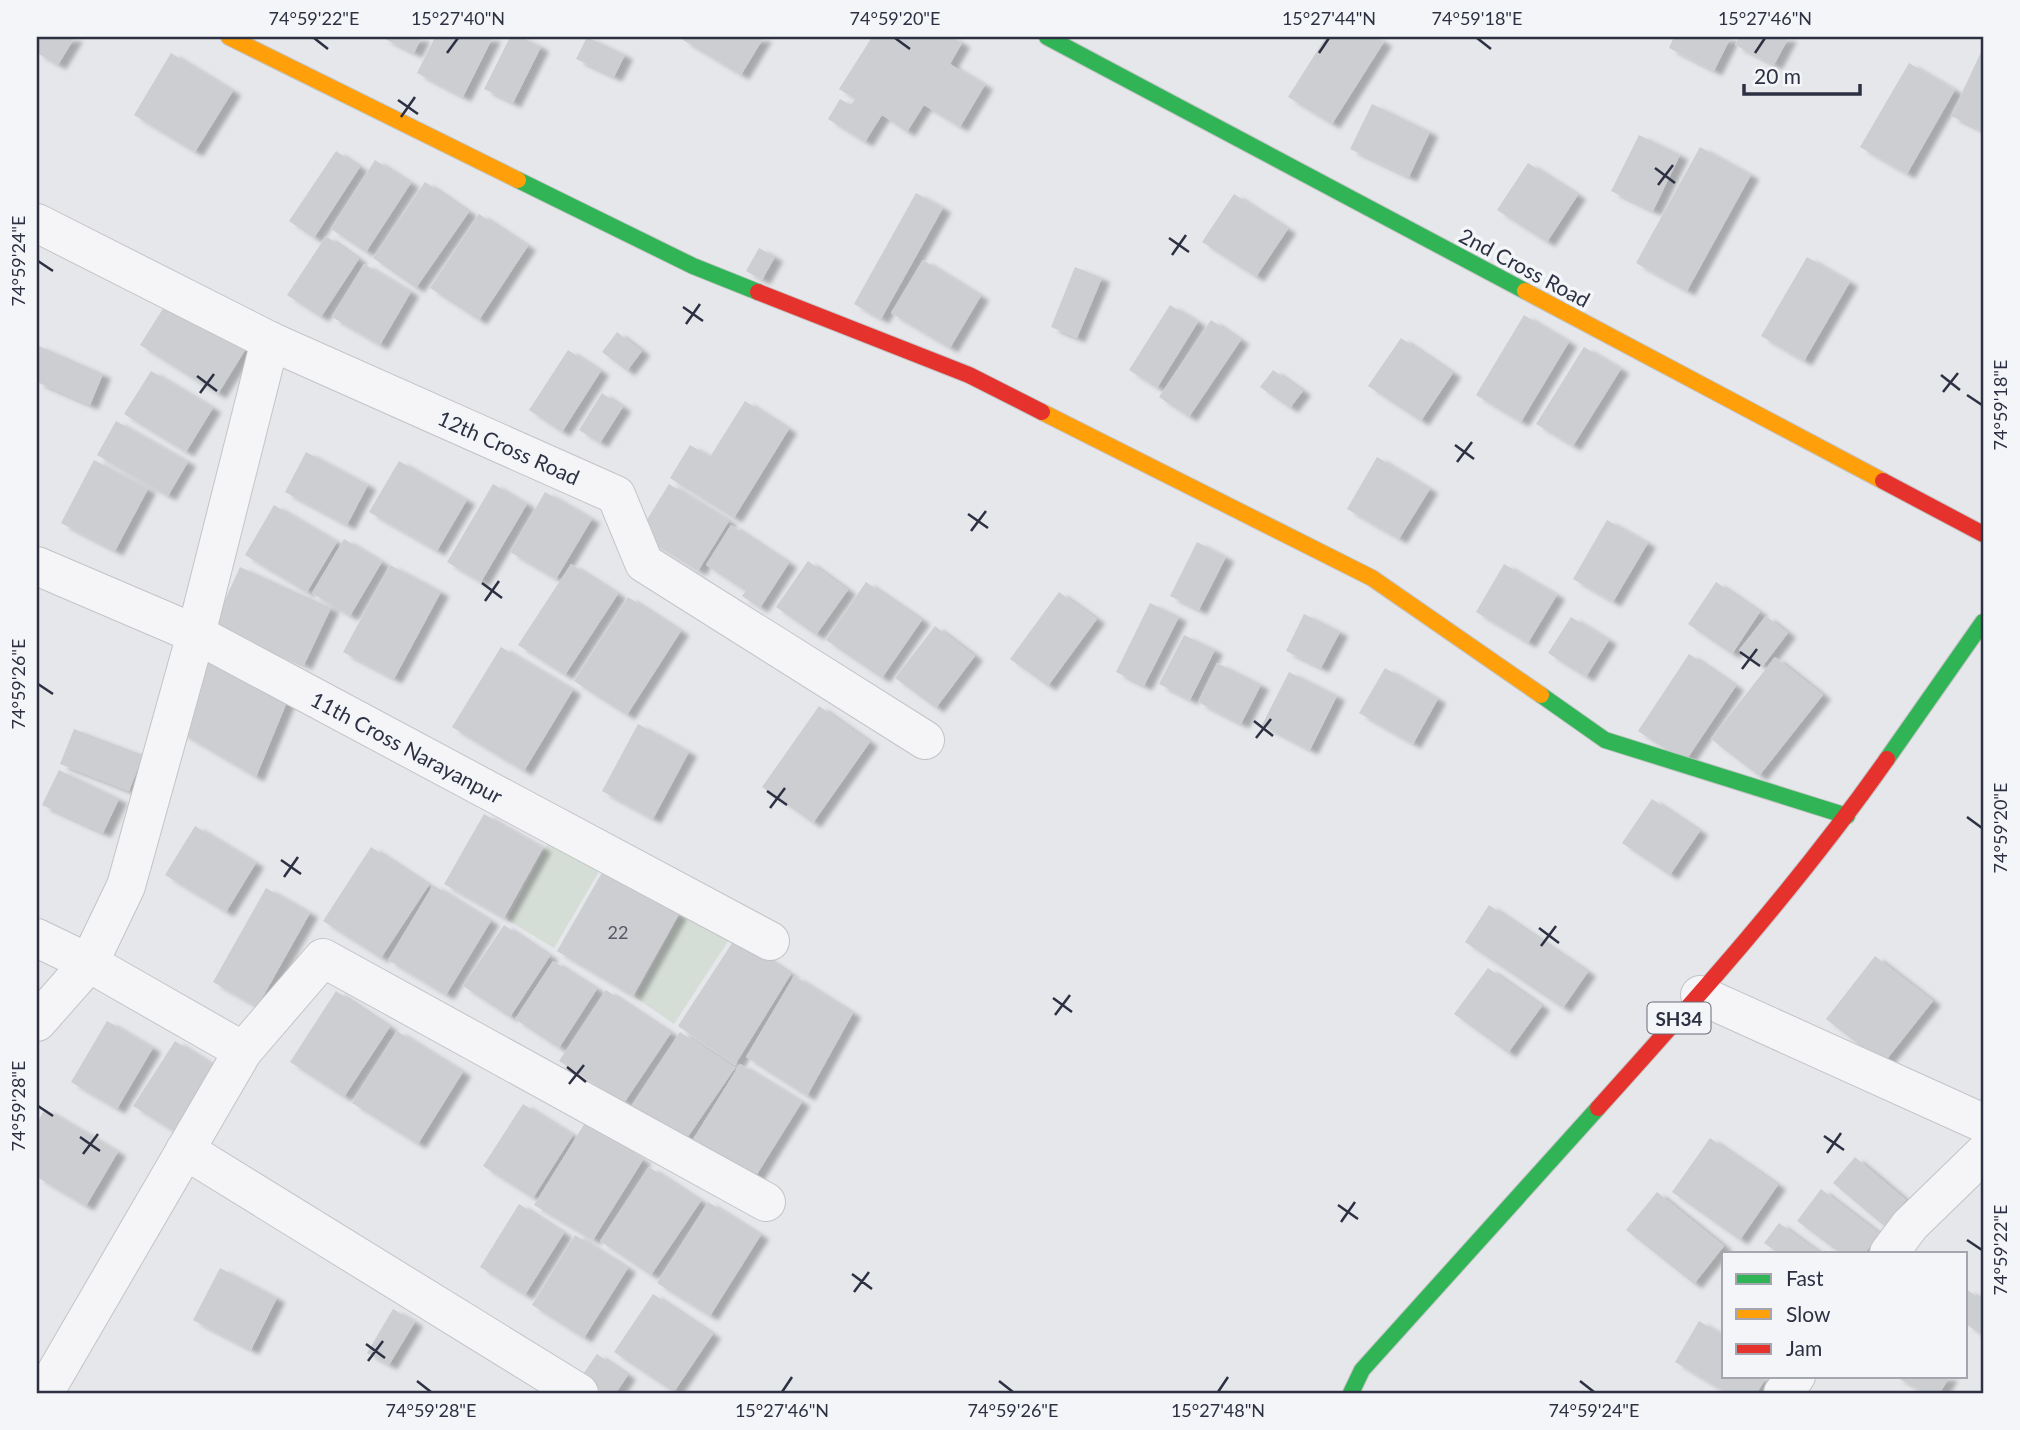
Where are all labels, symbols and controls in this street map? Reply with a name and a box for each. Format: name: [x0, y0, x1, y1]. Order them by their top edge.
text: 74°59'22"E: [269, 7, 359, 29]
text: 15°27'40"N: [411, 7, 505, 29]
text: 74°59'20"E: [850, 7, 940, 29]
text: 15°27'44"N: [1282, 7, 1376, 29]
text: 74°59'18"E: [1432, 7, 1522, 29]
text: 15°27'46"N: [1718, 7, 1812, 29]
scale bar: [1744, 52, 1859, 96]
text: 20 m: [1754, 63, 1801, 88]
text: 74°59'24"E: [7, 216, 29, 306]
street label: 2nd Cross Road: [1455, 222, 1595, 312]
text: 74°59'18"E: [1989, 360, 2011, 450]
street label: 12th Cross Road: [434, 405, 584, 489]
text: 74°59'26"E: [7, 639, 29, 729]
street label: 11th Cross Narayanpur: [307, 686, 507, 808]
text: 74°59'20"E: [1989, 783, 2011, 873]
house number: 22: [608, 921, 628, 943]
road number: SH34: [1648, 1002, 1710, 1034]
text: 74°59'28"E: [7, 1061, 29, 1151]
text: 74°59'22"E: [1989, 1205, 2011, 1295]
legend: [1722, 1252, 1968, 1378]
text: Fast: [1786, 1265, 1824, 1290]
text: Slow: [1786, 1301, 1831, 1326]
text: Jam: [1786, 1335, 1822, 1360]
text: 74°59'28"E: [386, 1399, 476, 1421]
text: 15°27'46"N: [735, 1399, 829, 1421]
text: 74°59'26"E: [968, 1399, 1058, 1421]
text: 15°27'48"N: [1171, 1399, 1265, 1421]
text: 74°59'24"E: [1549, 1399, 1639, 1421]

